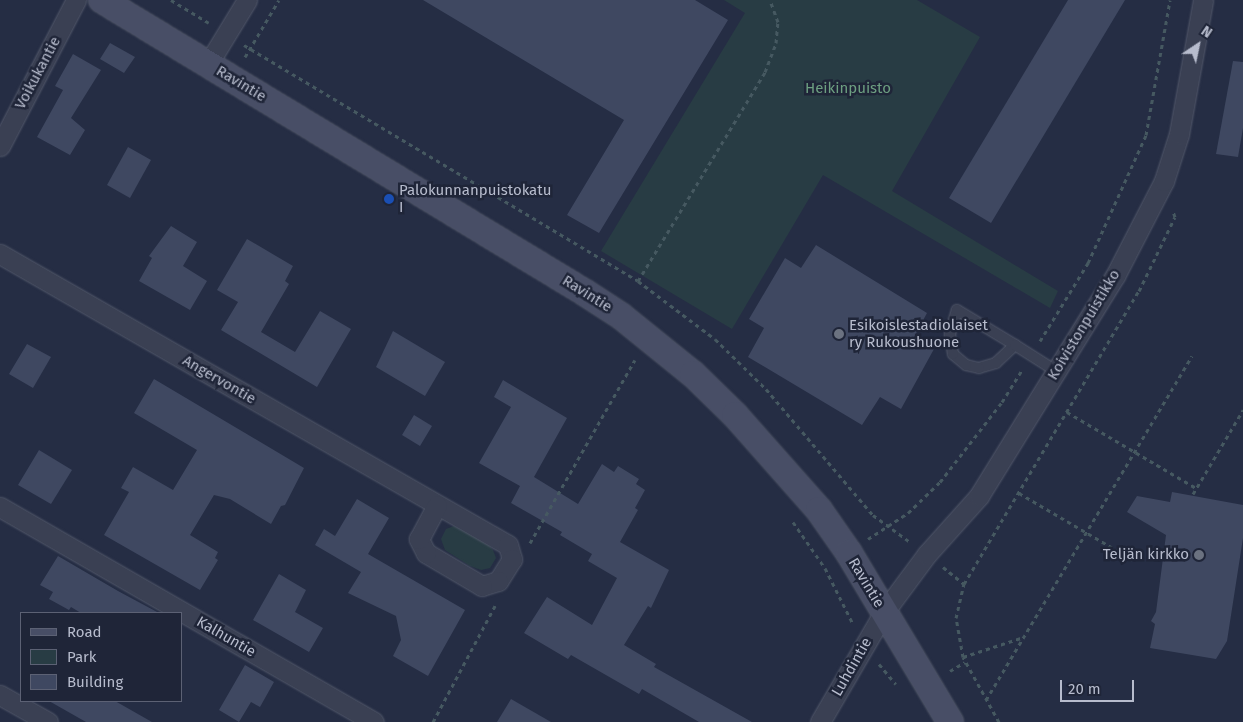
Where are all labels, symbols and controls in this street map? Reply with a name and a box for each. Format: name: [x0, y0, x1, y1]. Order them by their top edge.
north arrow: [1173, 20, 1223, 70]
text: N: [1198, 22, 1215, 42]
street label: Voikukantie: [11, 34, 65, 112]
street label: Ravintie: [213, 62, 269, 106]
park label: Heikinpuisto: [805, 80, 891, 98]
place label: Palokunnanpuistokatu I: [399, 181, 551, 216]
marker: Palokunnanpuistokatu I: [383, 193, 395, 205]
street label: Koivistonpuistikko: [1044, 267, 1124, 383]
street label: Ravintie: [559, 272, 615, 316]
place label: Esikoislestadiolaiset ry Rukoushuone: [849, 316, 988, 351]
marker: Esikoislestadiolaiset ry Rukoushuone: [833, 328, 845, 340]
street label: Angervontie: [179, 352, 259, 408]
place label: Teljän kirkko: [1103, 546, 1189, 564]
marker: Teljän kirkko: [1193, 549, 1205, 561]
street label: Ravintie: [844, 555, 888, 611]
legend: [20, 612, 182, 702]
street label: Kalhuntie: [193, 613, 259, 661]
text: Road: [67, 623, 102, 641]
street label: Luhdintie: [828, 635, 876, 699]
text: Park: [67, 648, 97, 666]
scale bar: [1063, 670, 1137, 702]
text: Building: [67, 673, 123, 691]
text: 20 m: [1068, 680, 1101, 698]

